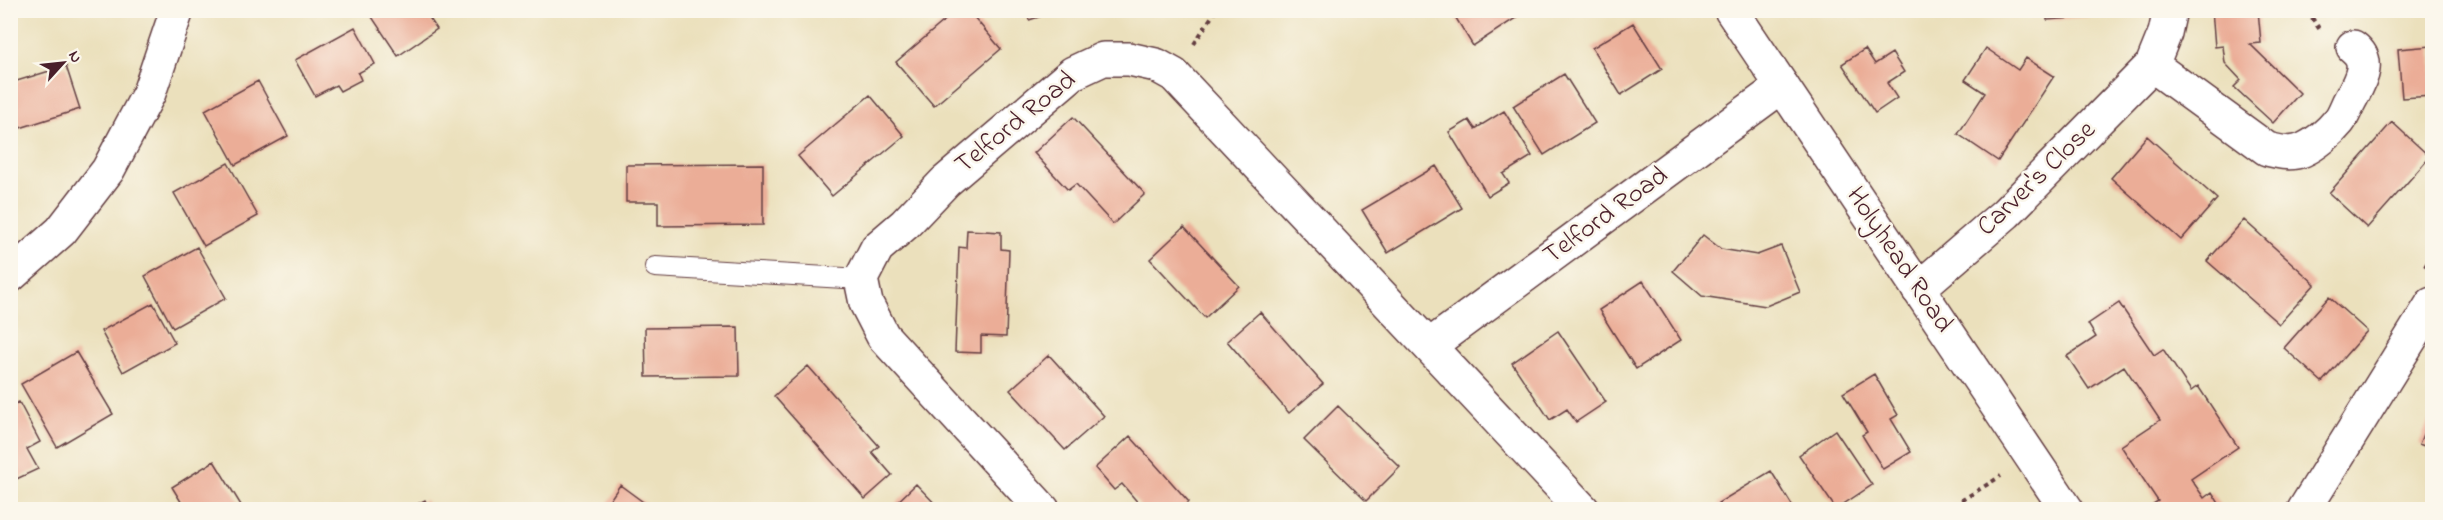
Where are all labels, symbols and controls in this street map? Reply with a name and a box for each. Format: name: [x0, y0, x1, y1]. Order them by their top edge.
north arrow: [33, 33, 93, 93]
text: N: [61, 47, 88, 68]
street label: Telford Road: [947, 62, 1085, 184]
street label: Carver's Close: [1969, 112, 2106, 246]
street label: Telford Road: [1535, 157, 1677, 275]
street label: Holyhead Road: [1836, 179, 1962, 341]

